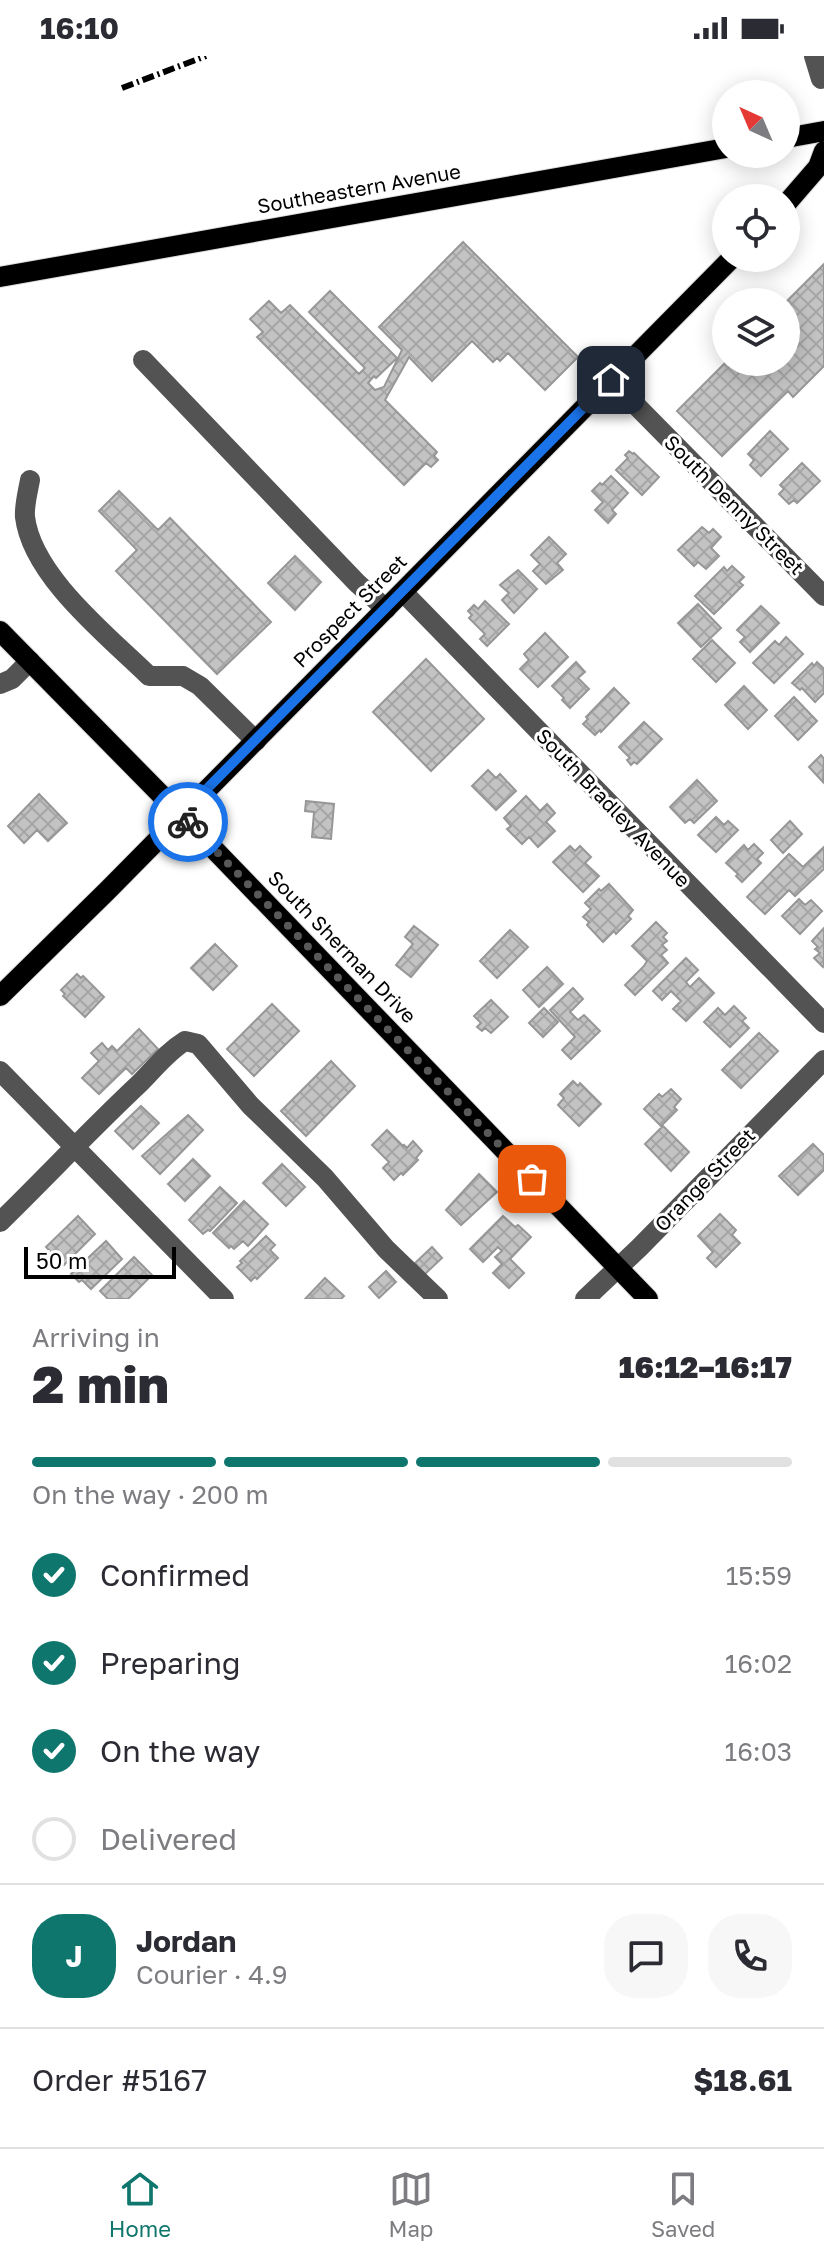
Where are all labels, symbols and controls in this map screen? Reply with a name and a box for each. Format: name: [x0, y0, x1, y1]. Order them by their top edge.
text: 16:10: [40, 10, 119, 46]
north arrow: [712, 80, 800, 168]
map controls: [712, 80, 800, 376]
street label: Southeastern Avenue: [255, 158, 462, 218]
button: locate: [712, 184, 800, 272]
button: layers: [712, 288, 800, 376]
pin: [577, 346, 645, 414]
icon: home: [589, 358, 633, 402]
street label: South Denny Street: [660, 430, 809, 579]
street label: Prospect Street: [288, 549, 411, 672]
street label: South Bradley Avenue: [532, 723, 696, 892]
courier: [148, 782, 228, 862]
icon: bike: [166, 800, 210, 844]
street label: South Sherman Drive: [264, 865, 422, 1027]
street label: Orange Street: [649, 1123, 759, 1236]
pin: [498, 1145, 566, 1213]
icon: bag: [510, 1157, 554, 1201]
scale bar: [24, 1243, 176, 1279]
text: 50 m: [36, 1247, 87, 1274]
text: Arriving in: [32, 1322, 160, 1353]
text: 16:12–16:17: [619, 1349, 792, 1385]
text: 2 min: [32, 1352, 169, 1414]
text: On the way · 200 m: [32, 1479, 269, 1510]
icon: check: [32, 1553, 76, 1597]
text: Confirmed: [100, 1557, 250, 1593]
text: 15:59: [726, 1560, 792, 1591]
icon: check: [32, 1641, 76, 1685]
text: Preparing: [100, 1645, 241, 1681]
text: 16:02: [725, 1648, 792, 1679]
icon: check: [32, 1729, 76, 1773]
text: On the way: [100, 1733, 260, 1769]
text: 16:03: [725, 1736, 792, 1767]
text: Delivered: [100, 1821, 237, 1857]
button: chat: [604, 1914, 688, 1998]
button: phone: [708, 1914, 792, 1998]
text: Jordan: [136, 1923, 236, 1959]
text: J: [65, 1938, 83, 1974]
text: Courier · 4.9: [136, 1959, 288, 1990]
text: Order #5167: [32, 2062, 207, 2098]
text: $18.61: [693, 2062, 792, 2098]
tab: Home: [109, 2167, 171, 2242]
tab: Map: [389, 2167, 433, 2242]
tab: Saved: [651, 2167, 715, 2242]

